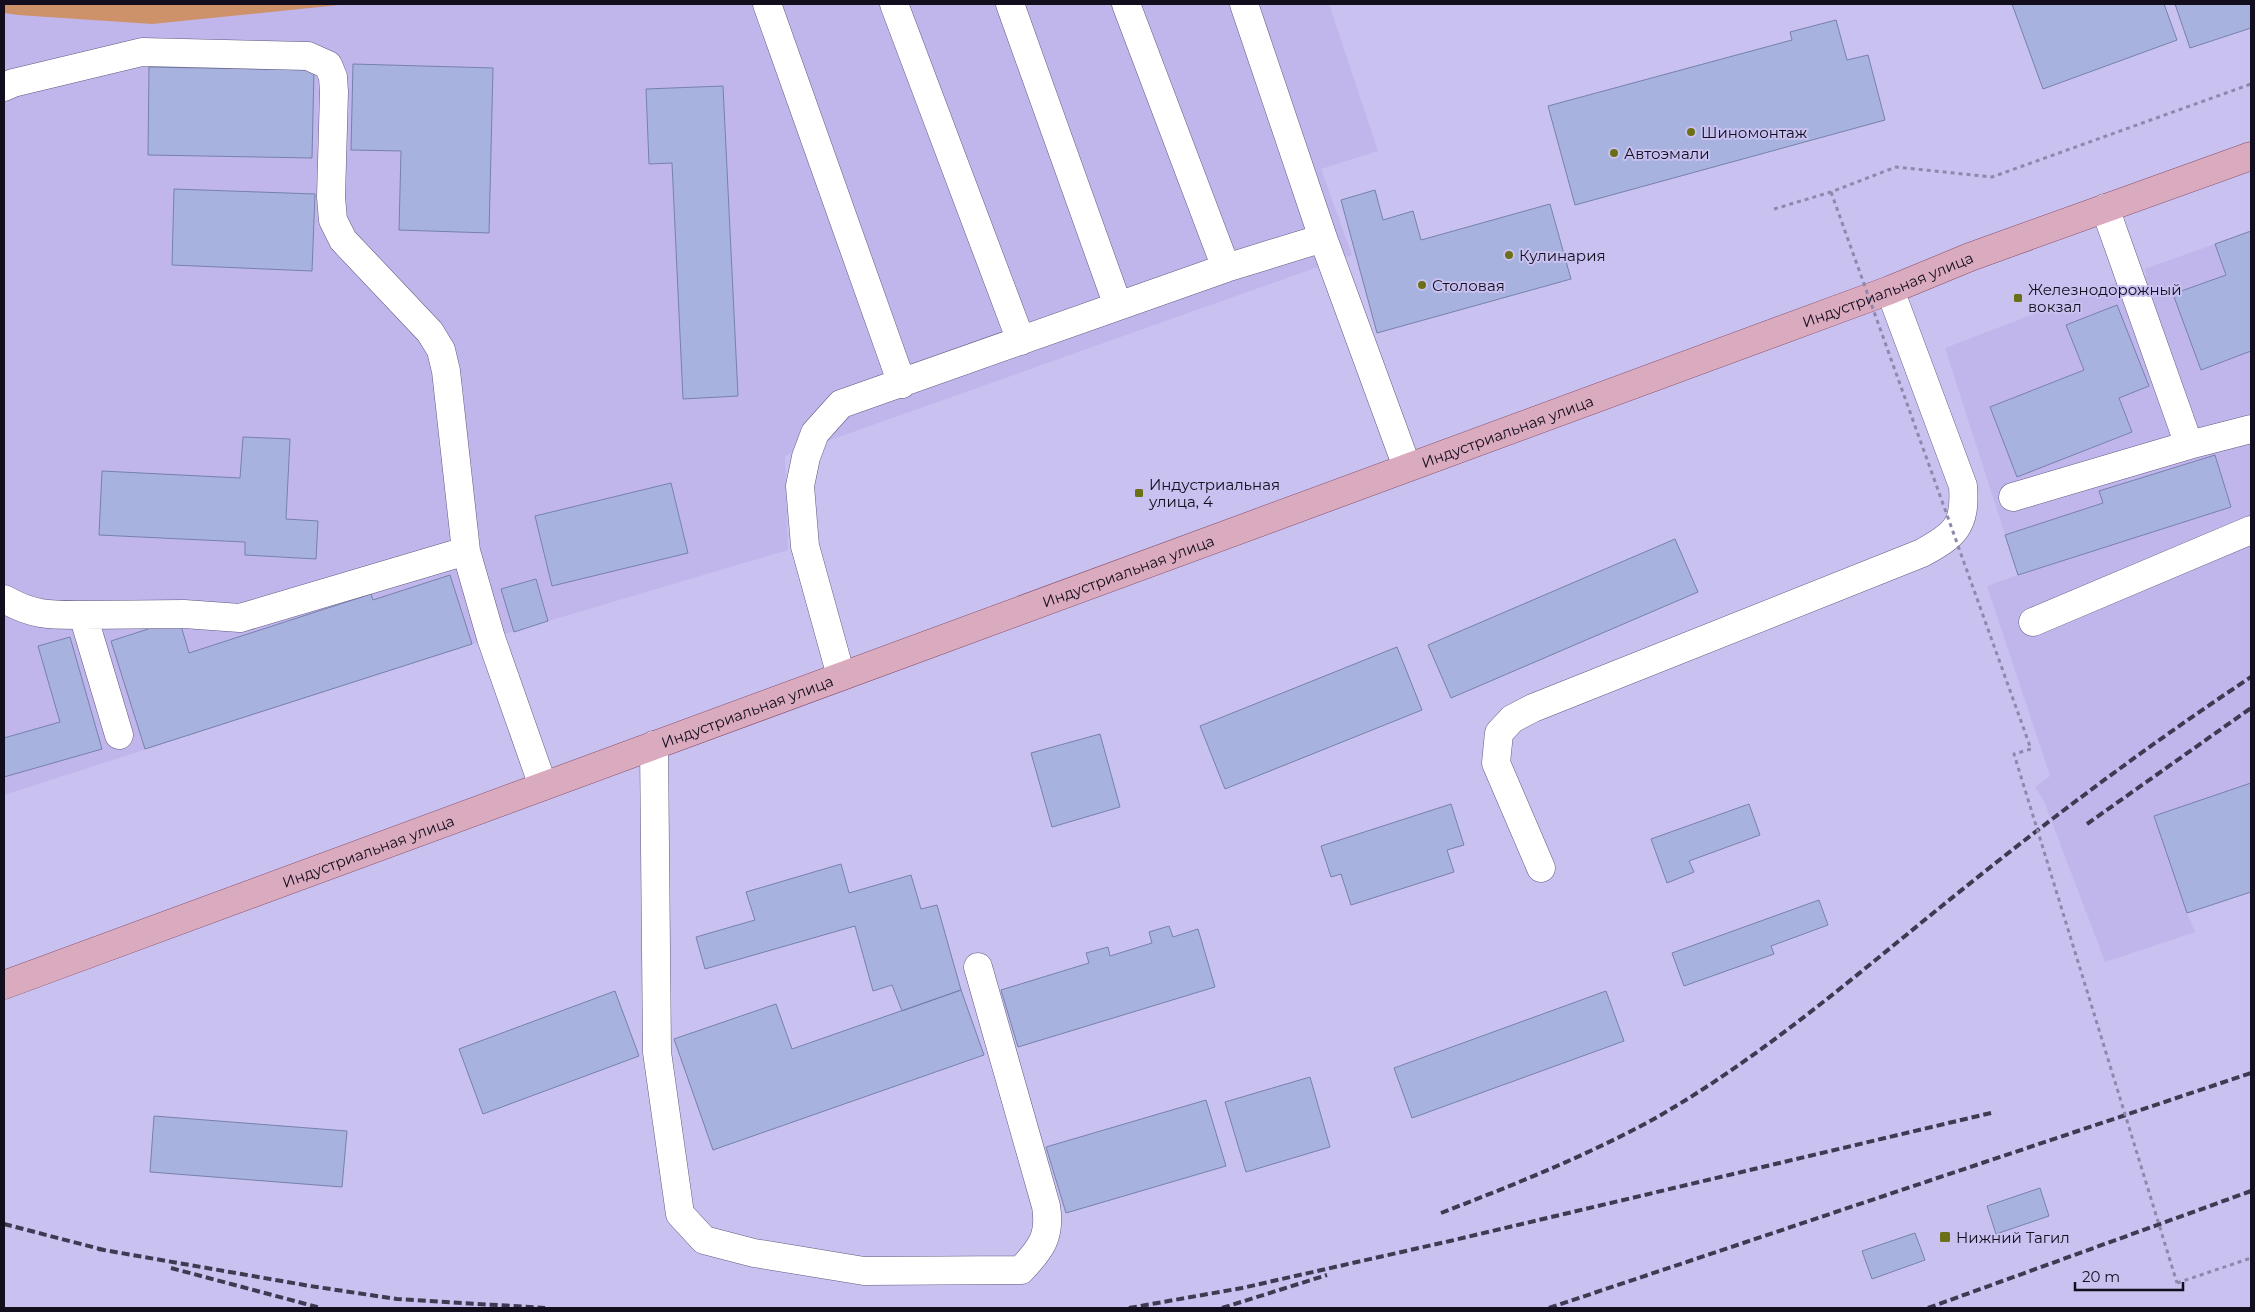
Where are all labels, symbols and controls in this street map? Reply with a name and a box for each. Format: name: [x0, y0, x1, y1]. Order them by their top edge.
place label: Шиномонтаж: [1701, 123, 1808, 142]
marker: Шиномонтаж: [1685, 126, 1697, 138]
place label: Автоэмали: [1624, 144, 1710, 163]
marker: Автоэмали: [1608, 147, 1620, 159]
place label: Кулинария: [1519, 246, 1606, 265]
street label: Индустриальная улица: [1799, 247, 1976, 331]
marker: Кулинария: [1503, 249, 1515, 261]
place label: Столовая: [1432, 276, 1505, 295]
marker: Столовая: [1416, 279, 1428, 291]
place label: Железнодорожный вокзал: [2028, 280, 2182, 316]
marker: Железнодорожный вокзал: [2012, 292, 2024, 304]
street label: Индустриальная улица: [1419, 391, 1596, 471]
place label: Индустриальная улица, 4: [1148, 475, 1280, 511]
marker: Индустриальная улица, 4: [1133, 487, 1145, 499]
street label: Индустриальная улица: [1039, 530, 1217, 611]
street label: Индустриальная улица: [659, 671, 836, 752]
street label: Индустриальная улица: [279, 810, 457, 891]
place label: Нижний Тагил: [1956, 1228, 2070, 1247]
marker: Нижний Тагил: [1938, 1230, 1952, 1244]
scale bar: [2075, 1260, 2182, 1292]
text: 20 m: [2082, 1267, 2120, 1286]

